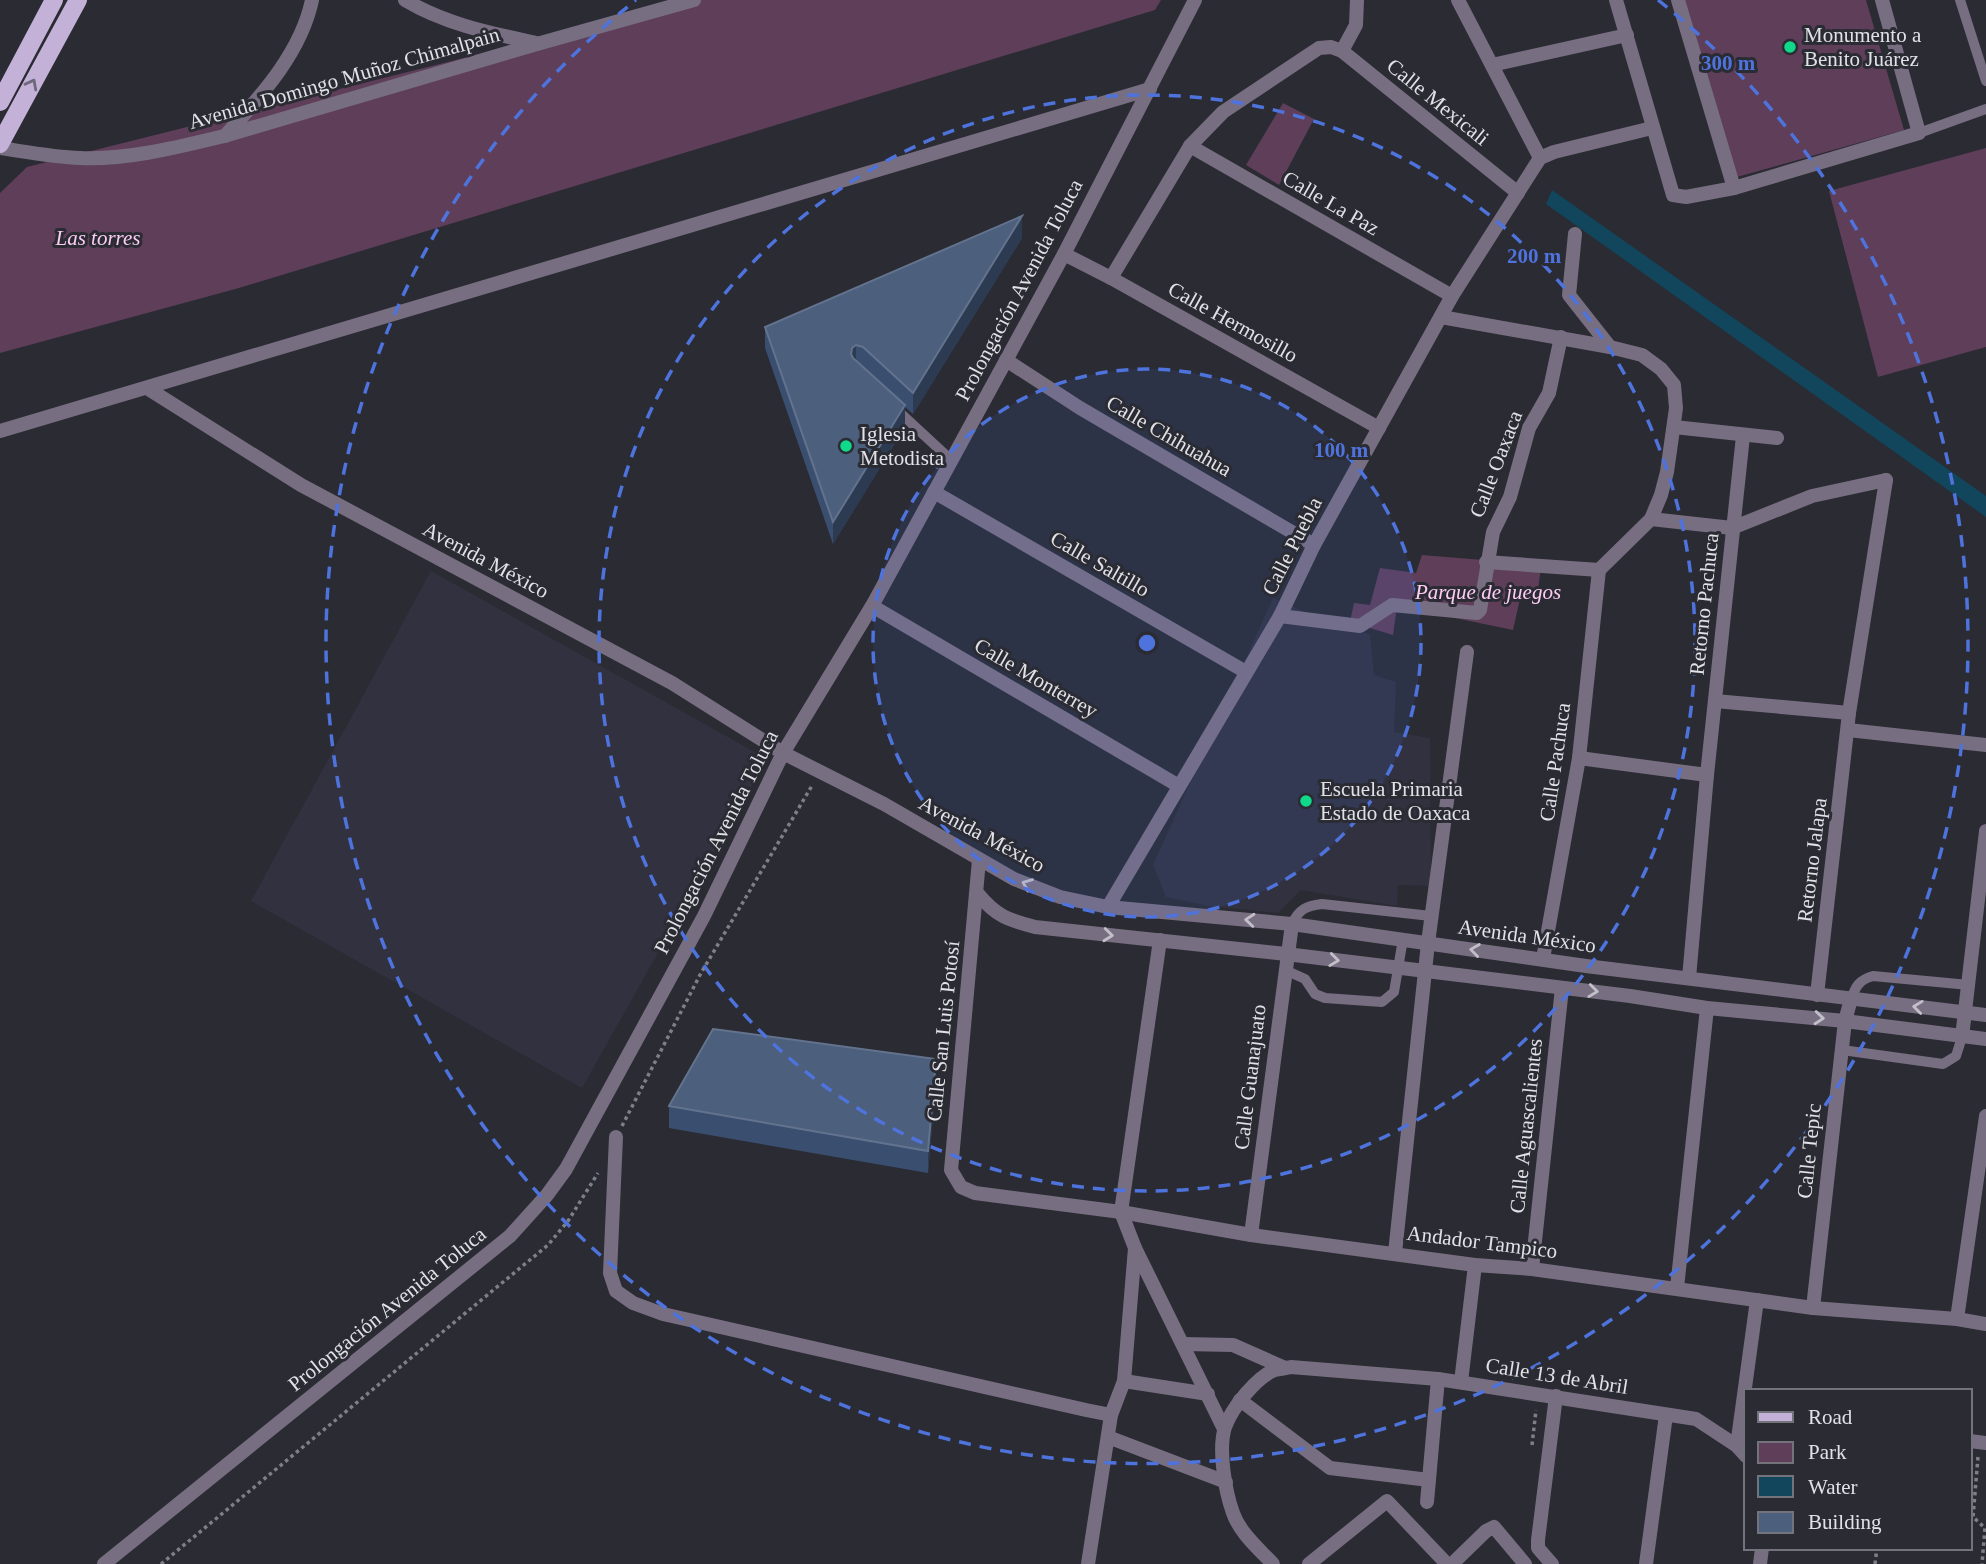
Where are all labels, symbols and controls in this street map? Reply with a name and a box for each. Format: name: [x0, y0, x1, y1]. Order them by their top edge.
street label: Avenida Domingo Muñoz Chimalpain: [186, 22, 503, 134]
place label: Monumento a Benito Juárez: [1804, 23, 1922, 71]
marker: Monumento a Benito Juárez: [1782, 39, 1798, 55]
text: 300 m: [1701, 51, 1756, 75]
street label: Calle Mexicali: [1382, 54, 1494, 151]
one-way arrow: [24, 79, 38, 91]
street label: Calle La Paz: [1279, 166, 1383, 240]
street label: Prolongación Avenida Toluca: [950, 175, 1088, 405]
park label: Las torres: [55, 226, 141, 250]
text: 200 m: [1507, 244, 1562, 268]
street label: Calle Hermosillo: [1164, 277, 1302, 367]
street label: Calle Chihuahua: [1102, 390, 1236, 482]
street label: Calle Oaxaca: [1465, 407, 1528, 521]
place label: Iglesia Metodista: [860, 422, 945, 470]
marker: Iglesia Metodista: [838, 438, 854, 454]
text: 100 m: [1314, 438, 1369, 462]
street label: Calle Puebla: [1257, 492, 1327, 599]
street label: Avenida México: [419, 517, 553, 603]
street label: Calle Saltillo: [1046, 526, 1154, 602]
street label: Retorno Pachuca: [1685, 531, 1723, 676]
park label: Parque de juegos: [1414, 580, 1561, 604]
centre of rings: [1135, 631, 1159, 655]
street label: Calle Monterrey: [970, 633, 1102, 723]
street label: Calle Pachuca: [1535, 700, 1575, 823]
street label: Prolongación Avenida Toluca: [649, 726, 783, 958]
place label: Escuela Primaria Estado de Oaxaca: [1320, 777, 1471, 825]
street label: Avenida México: [915, 791, 1049, 877]
marker: Escuela Primaria Estado de Oaxaca: [1298, 793, 1314, 809]
street label: Retorno Jalapa: [1792, 796, 1832, 924]
one-way arrow: [1021, 878, 1033, 892]
one-way arrow: [1244, 913, 1255, 928]
street label: Avenida México: [1457, 914, 1597, 958]
one-way arrow: [1103, 927, 1114, 942]
street label: Calle San Luis Potosí: [922, 939, 964, 1122]
one-way arrow: [1469, 943, 1481, 958]
one-way arrow: [1328, 952, 1340, 967]
one-way arrow: [1587, 984, 1599, 999]
one-way arrow: [1912, 1000, 1923, 1015]
street label: Calle Guanajuato: [1229, 1003, 1271, 1151]
one-way arrow: [1814, 1010, 1825, 1025]
street label: Calle Aguascalientes: [1505, 1037, 1547, 1215]
street label: Calle Tepic: [1792, 1102, 1826, 1200]
street label: Prolongación Avenida Toluca: [283, 1221, 491, 1396]
street label: Andador Tampico: [1405, 1221, 1559, 1263]
street label: Calle 13 de Abril: [1484, 1353, 1630, 1399]
legend: [1744, 1389, 1972, 1550]
text: Road: [1808, 1405, 1853, 1429]
text: Park: [1808, 1440, 1847, 1464]
text: Water: [1808, 1475, 1858, 1499]
text: Building: [1808, 1510, 1882, 1534]

